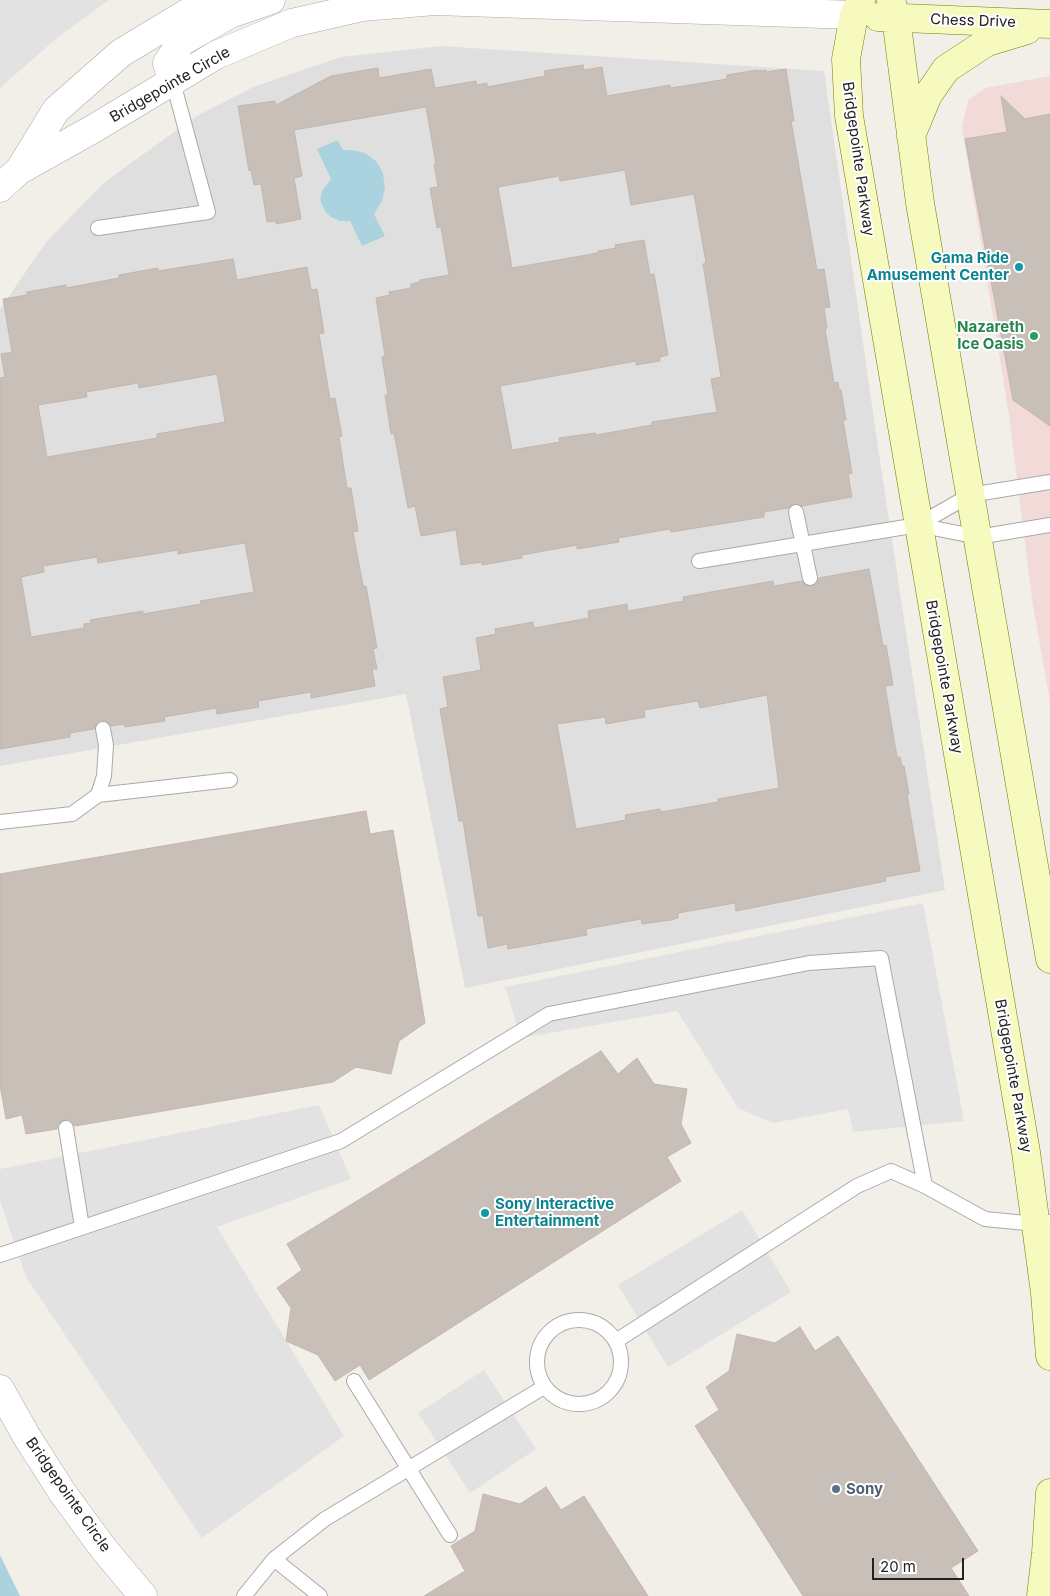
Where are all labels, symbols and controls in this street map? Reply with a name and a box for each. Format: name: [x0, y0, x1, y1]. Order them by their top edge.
street label: Chess Drive: [930, 11, 1016, 31]
street label: Bridgepointe Circle: [107, 43, 233, 127]
street label: Bridgepointe Parkway: [838, 81, 878, 237]
place label: Gama Ride Amusement Center: [867, 249, 1009, 284]
marker: Gama Ride Amusement Center: [1013, 261, 1025, 273]
place label: Nazareth Ice Oasis: [957, 318, 1024, 353]
marker: Nazareth Ice Oasis: [1028, 330, 1040, 342]
street label: Bridgepointe Parkway: [922, 599, 966, 755]
street label: Bridgepointe Parkway: [991, 998, 1035, 1154]
place label: Sony Interactive Entertainment: [495, 1195, 614, 1230]
marker: Sony Interactive Entertainment: [479, 1207, 491, 1219]
street label: Bridgepointe Circle: [22, 1434, 114, 1556]
place label: Sony: [846, 1480, 883, 1498]
marker: Sony: [830, 1483, 842, 1495]
scale bar: [875, 1548, 968, 1580]
text: 20 m: [880, 1557, 916, 1576]

